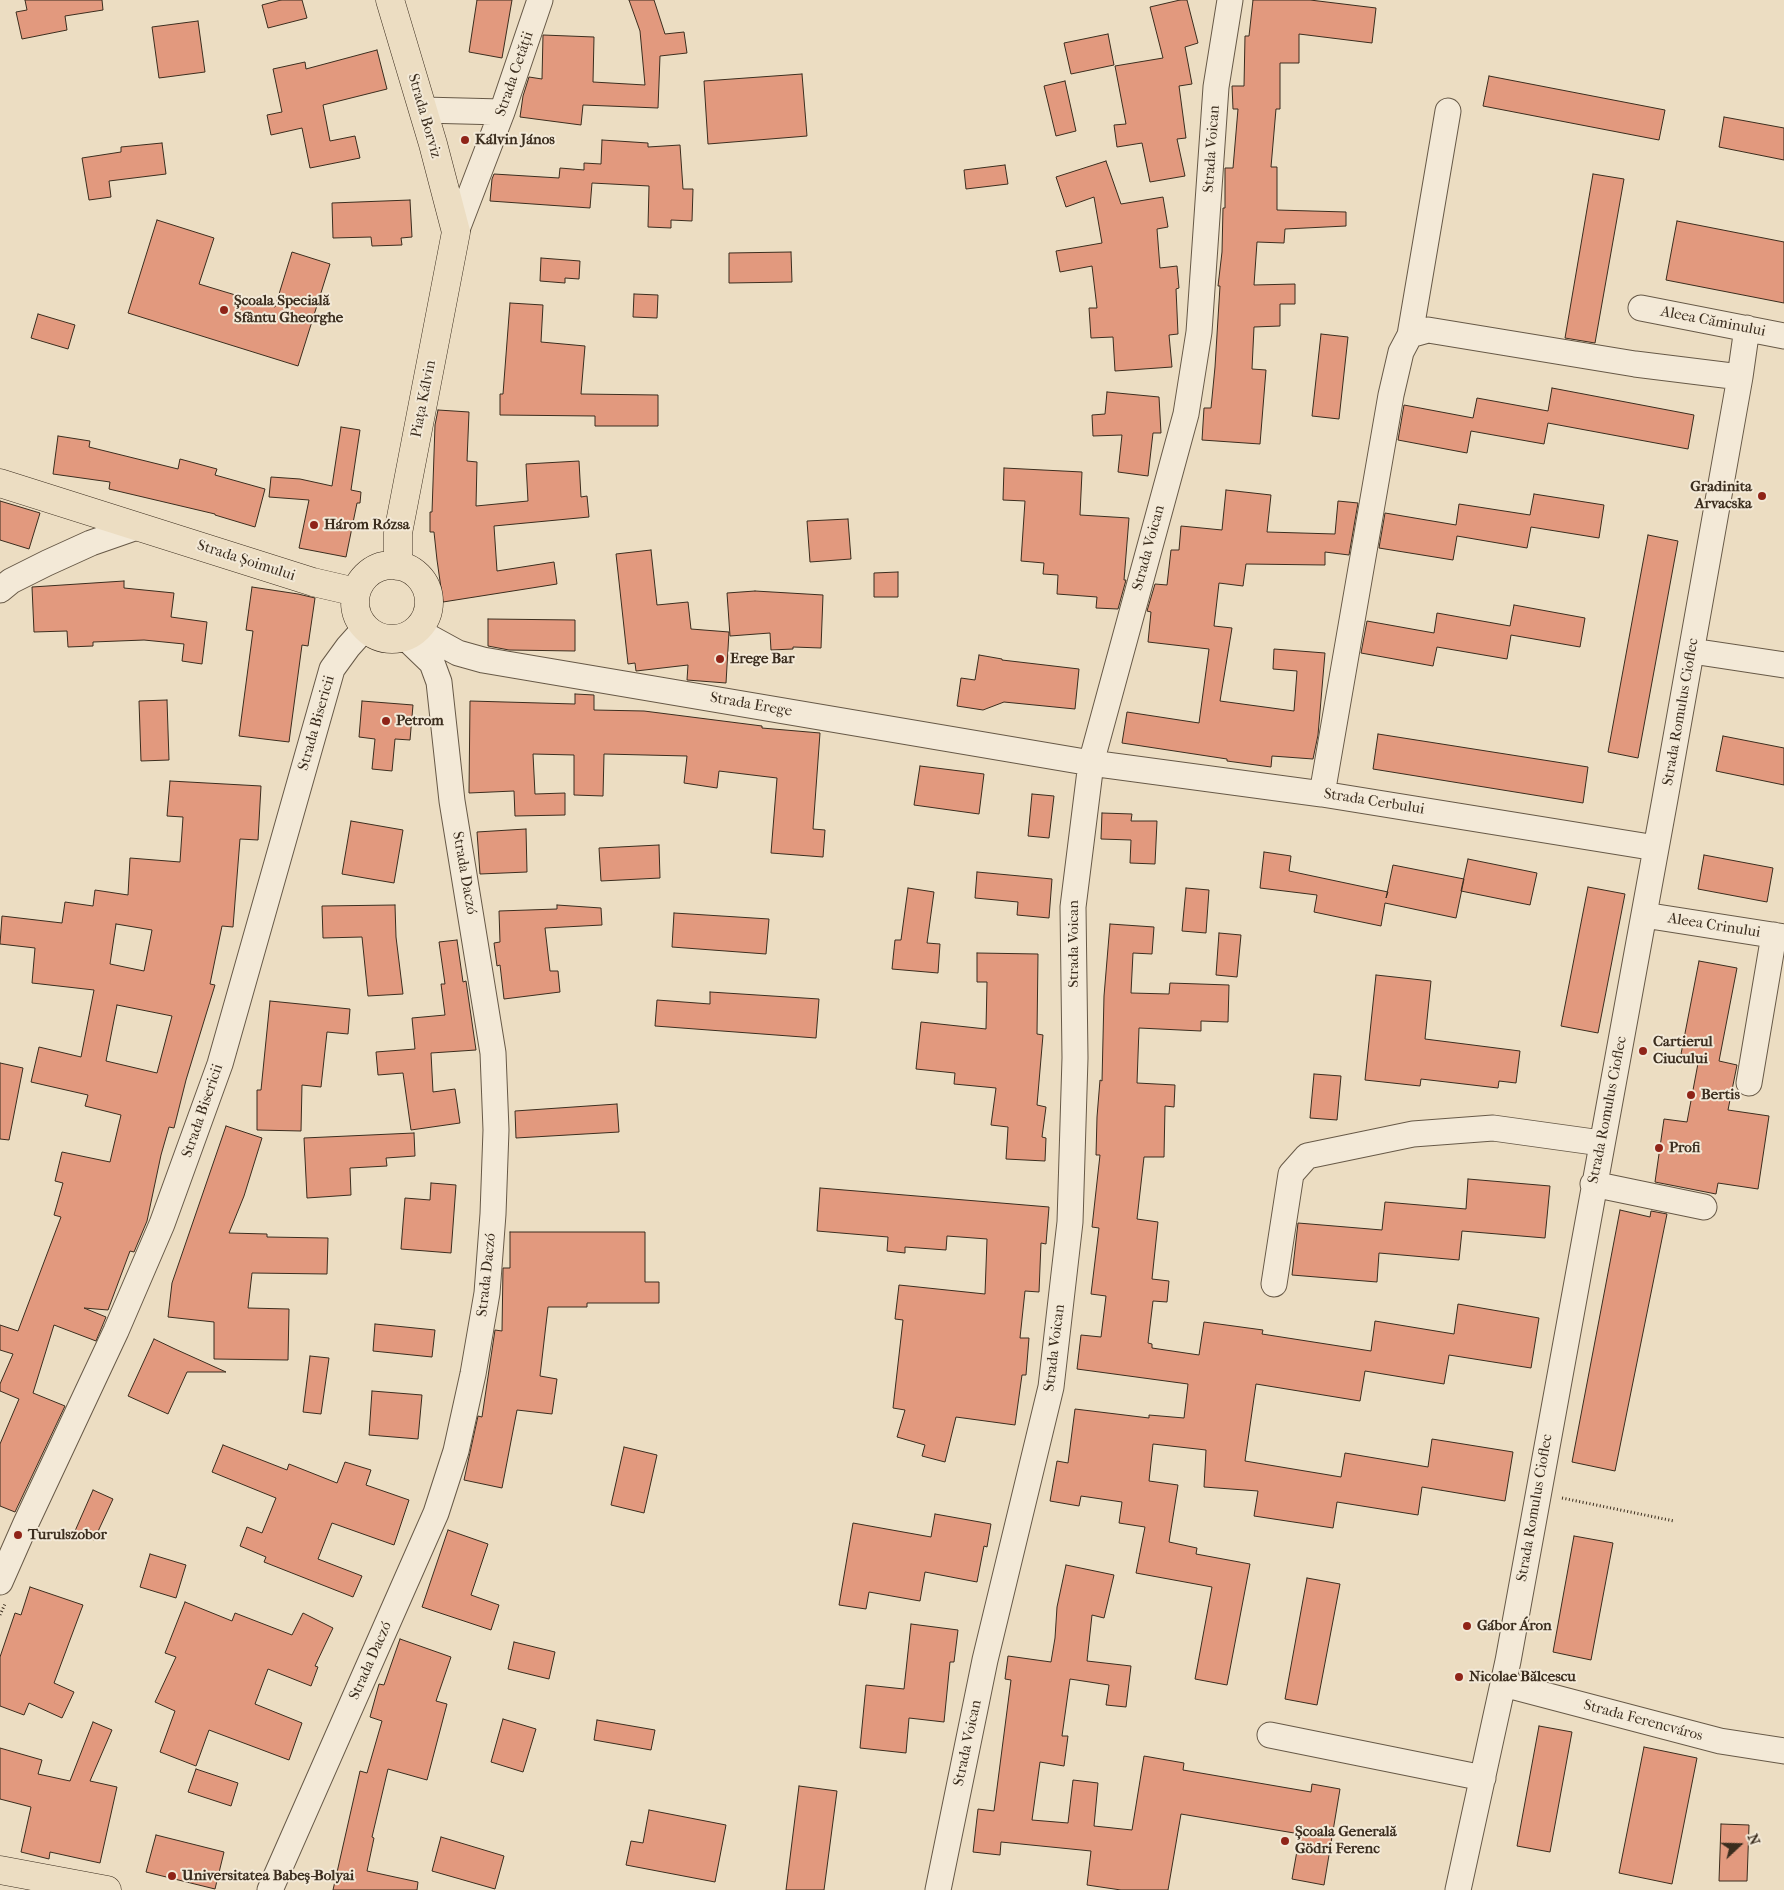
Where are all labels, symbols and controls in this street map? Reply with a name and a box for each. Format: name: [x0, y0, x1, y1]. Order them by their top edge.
street label: Strada Cetății: [492, 29, 538, 119]
street label: Strada Borviz: [403, 72, 445, 160]
street label: Strada Voican: [1200, 105, 1224, 193]
place label: Kálvin János: [475, 131, 555, 149]
marker: Kálvin János: [459, 134, 471, 146]
place label: Școala Specială Sfântu Gheorghe: [234, 292, 343, 327]
street label: Aleea Căminului: [1659, 303, 1767, 341]
marker: Școala Specială Sfântu Gheorghe: [218, 304, 230, 316]
street label: Piața Kálvin: [408, 359, 440, 439]
place label: Gradinita Arvacska: [1690, 478, 1752, 513]
marker: Gradinita Arvacska: [1756, 490, 1768, 502]
street label: Strada Voican: [1129, 503, 1169, 593]
place label: Három Rózsa: [324, 516, 410, 534]
marker: Három Rózsa: [308, 519, 320, 531]
street label: Strada Șoimului: [195, 537, 297, 585]
street label: Strada Romulus Cioflec: [1659, 637, 1703, 787]
place label: Erege Bar: [730, 650, 795, 668]
marker: Erege Bar: [714, 653, 726, 665]
street label: Strada Bisericii: [295, 673, 339, 773]
street label: Strada Erege: [709, 689, 793, 721]
place label: Petrom: [396, 712, 444, 730]
marker: Petrom: [380, 715, 392, 727]
street label: Strada Cerbului: [1322, 785, 1426, 819]
street label: Strada Daczó: [448, 830, 480, 916]
street label: Strada Voican: [1065, 900, 1083, 988]
street label: Aleea Crinului: [1666, 910, 1762, 942]
place label: Cartierul Ciucului: [1653, 1033, 1713, 1068]
street label: Strada Romulus Cioflec: [1585, 1035, 1631, 1185]
marker: Cartierul Ciucului: [1637, 1045, 1649, 1057]
street label: Strada Bisericii: [179, 1062, 227, 1160]
place label: Bertis: [1701, 1086, 1740, 1104]
marker: Bertis: [1685, 1089, 1697, 1101]
place label: Profi: [1669, 1139, 1700, 1157]
marker: Profi: [1653, 1142, 1665, 1154]
street label: Strada Daczó: [474, 1232, 500, 1318]
street label: Strada Voican: [1041, 1303, 1069, 1393]
street label: Strada Romulus Cioflec: [1513, 1433, 1557, 1583]
place label: Turulszobor: [28, 1526, 107, 1544]
marker: Turulszobor: [12, 1529, 24, 1541]
place label: Gábor Áron: [1477, 1617, 1552, 1635]
street label: Strada Daczó: [346, 1619, 396, 1703]
marker: Gábor Áron: [1461, 1620, 1473, 1632]
place label: Nicolae Bălcescu: [1469, 1668, 1576, 1686]
marker: Nicolae Bălcescu: [1453, 1671, 1465, 1683]
street label: Strada Ferencváros: [1581, 1696, 1705, 1746]
street label: Strada Voican: [950, 1698, 986, 1788]
north arrow: [1714, 1820, 1764, 1870]
place label: Școala Generală Gödri Ferenc: [1295, 1823, 1397, 1858]
text: N: [1744, 1831, 1763, 1847]
marker: Școala Generală Gödri Ferenc: [1279, 1835, 1291, 1847]
place label: Universitatea Babeș-Bolyai: [182, 1867, 354, 1885]
marker: Universitatea Babeș-Bolyai: [166, 1870, 178, 1882]

